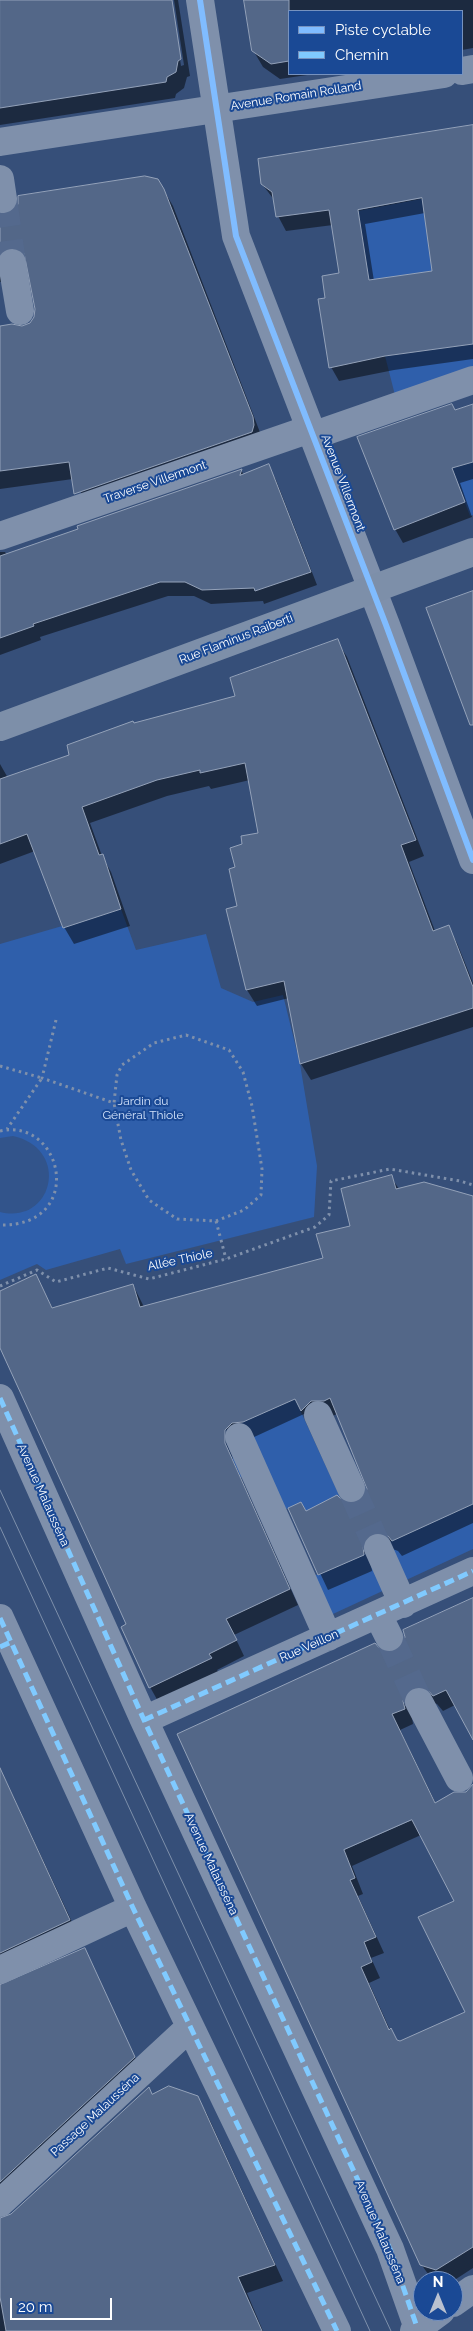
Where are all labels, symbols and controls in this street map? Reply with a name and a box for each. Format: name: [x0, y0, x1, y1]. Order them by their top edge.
legend: [288, 10, 463, 75]
text: Piste cyclable: [335, 21, 431, 39]
text: Chemin: [335, 46, 389, 64]
street label: Avenue Romain Rolland: [229, 79, 363, 113]
street label: Avenue Villermont: [318, 432, 368, 534]
street label: Traverse Villermont: [102, 458, 208, 506]
street label: Rue Flaminus Raiberti: [177, 611, 295, 667]
park label: Jardin du Général Thiole: [102, 1094, 184, 1122]
street label: Allée Thiole: [146, 1246, 214, 1274]
street label: Avenue Malausséna: [14, 1441, 72, 1549]
street label: Rue Veillon: [277, 1627, 341, 1665]
street label: Avenue Malausséna: [181, 1811, 241, 1917]
street label: Passage Malausséna: [48, 2070, 142, 2160]
street label: Avenue Malausséna: [352, 2178, 408, 2286]
north arrow: [413, 2271, 463, 2321]
text: N: [433, 2274, 443, 2290]
scale bar: [12, 2288, 115, 2320]
text: 20 m: [18, 2298, 53, 2316]

